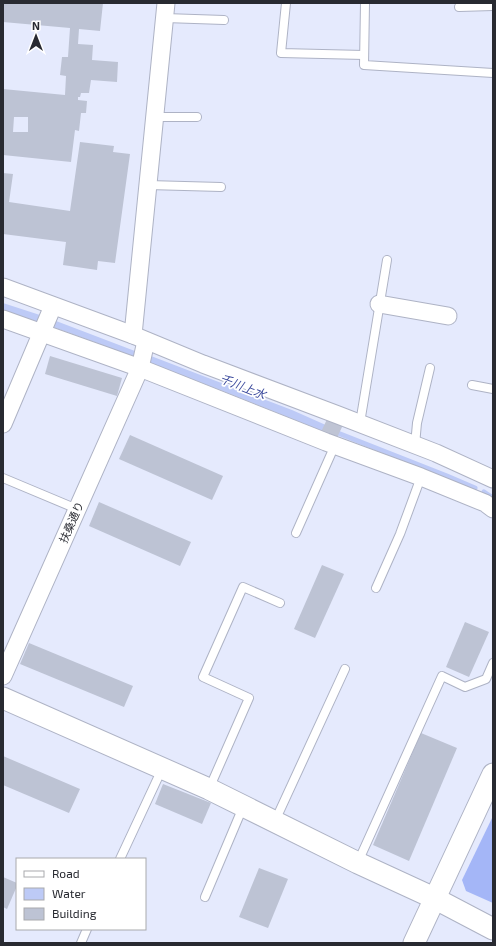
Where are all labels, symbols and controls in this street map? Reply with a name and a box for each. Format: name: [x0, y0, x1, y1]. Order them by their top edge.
north arrow: [16, 16, 56, 56]
text: N: [32, 19, 40, 32]
water label: 千川上水: [218, 371, 270, 402]
street label: 扶桑通り: [56, 499, 86, 545]
legend: [16, 858, 146, 930]
text: Road: [52, 866, 80, 880]
text: Water: [52, 886, 86, 900]
text: Building: [52, 906, 97, 920]

